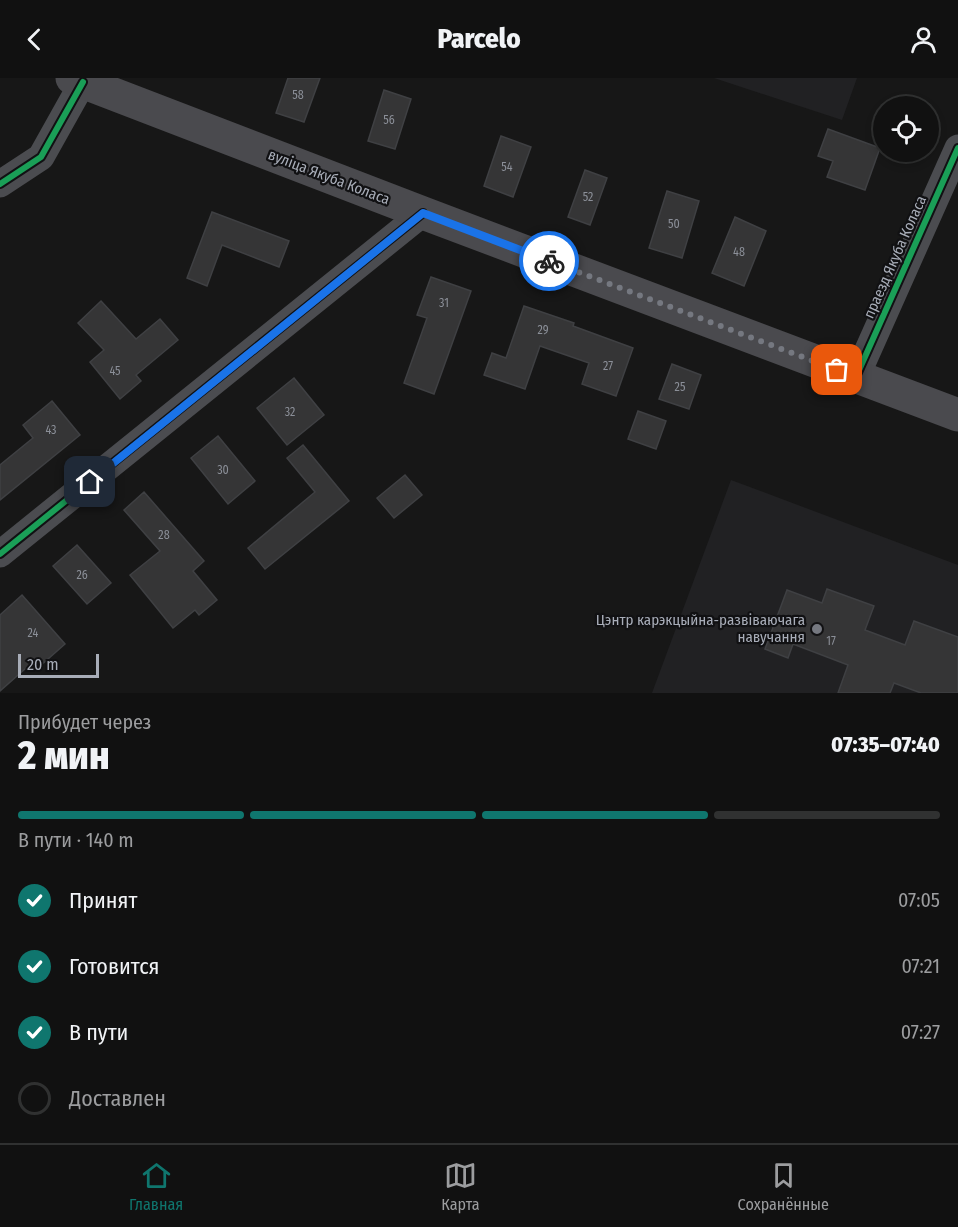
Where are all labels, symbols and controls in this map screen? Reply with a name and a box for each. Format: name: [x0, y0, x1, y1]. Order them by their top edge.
icon: back: [18, 23, 51, 56]
text: Parcelo: [437, 23, 521, 55]
icon: person: [907, 23, 940, 56]
house number: 58: [292, 88, 304, 102]
map controls: [873, 96, 939, 162]
button: locate: [873, 96, 939, 162]
house number: 56: [383, 113, 395, 127]
street label: вуліца Якуба Коласа: [266, 146, 392, 208]
house number: 54: [501, 160, 513, 174]
house number: 52: [583, 190, 593, 204]
street label: праезд Якуба Коласа: [860, 193, 930, 321]
house number: 50: [668, 217, 680, 231]
courier: [519, 231, 579, 291]
icon: bike: [533, 245, 566, 278]
house number: 48: [733, 245, 745, 259]
house number: 31: [439, 296, 449, 310]
house number: 29: [537, 323, 549, 337]
pin: [811, 344, 862, 395]
icon: bag: [820, 353, 853, 386]
house number: 27: [603, 359, 613, 373]
house number: 45: [109, 364, 121, 378]
house number: 25: [675, 380, 686, 394]
house number: 32: [285, 405, 295, 419]
house number: 43: [45, 423, 57, 437]
pin: [64, 456, 115, 507]
house number: 30: [217, 463, 229, 477]
icon: home: [73, 465, 106, 498]
house number: 28: [158, 528, 170, 542]
house number: 26: [76, 568, 88, 582]
place label: Цэнтр карэкцыйна-развіваючага навучання: [596, 611, 805, 646]
marker: Цэнтр карэкцыйна-развіваючага навучання: [810, 622, 824, 636]
house number: 24: [28, 626, 39, 640]
house number: 17: [826, 634, 836, 648]
scale bar: [18, 651, 99, 678]
text: 20 m: [27, 655, 58, 674]
text: Прибудет через: [18, 710, 151, 734]
text: 07:35–07:40: [831, 731, 940, 758]
text: 2 мин: [18, 733, 110, 779]
text: В пути · 140 m: [18, 828, 134, 852]
icon: check: [18, 884, 51, 917]
text: Принят: [69, 887, 137, 914]
text: 07:05: [898, 888, 940, 912]
icon: check: [18, 950, 51, 983]
text: Готовится: [69, 953, 160, 980]
text: 07:21: [901, 954, 940, 978]
icon: check: [18, 1016, 51, 1049]
text: В пути: [69, 1019, 128, 1046]
text: 07:27: [901, 1020, 940, 1044]
text: Доставлен: [69, 1085, 166, 1112]
tab: Главная: [129, 1159, 183, 1214]
tab: Карта: [441, 1159, 480, 1214]
tab: Сохранённые: [738, 1159, 829, 1214]

